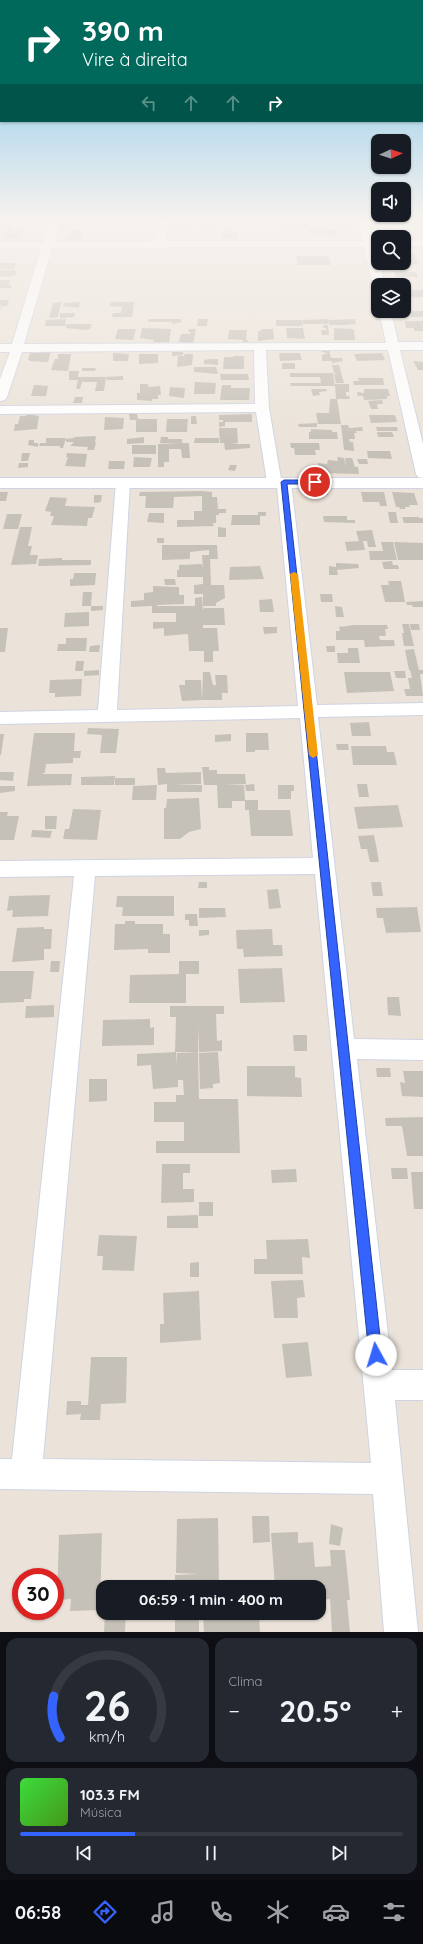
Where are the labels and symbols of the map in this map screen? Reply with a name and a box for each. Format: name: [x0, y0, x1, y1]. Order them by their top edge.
north arrow: [371, 134, 411, 174]
pin: [298, 465, 332, 499]
position arrow: [355, 1334, 397, 1376]
speed limit sign: 30: [12, 1568, 64, 1620]

